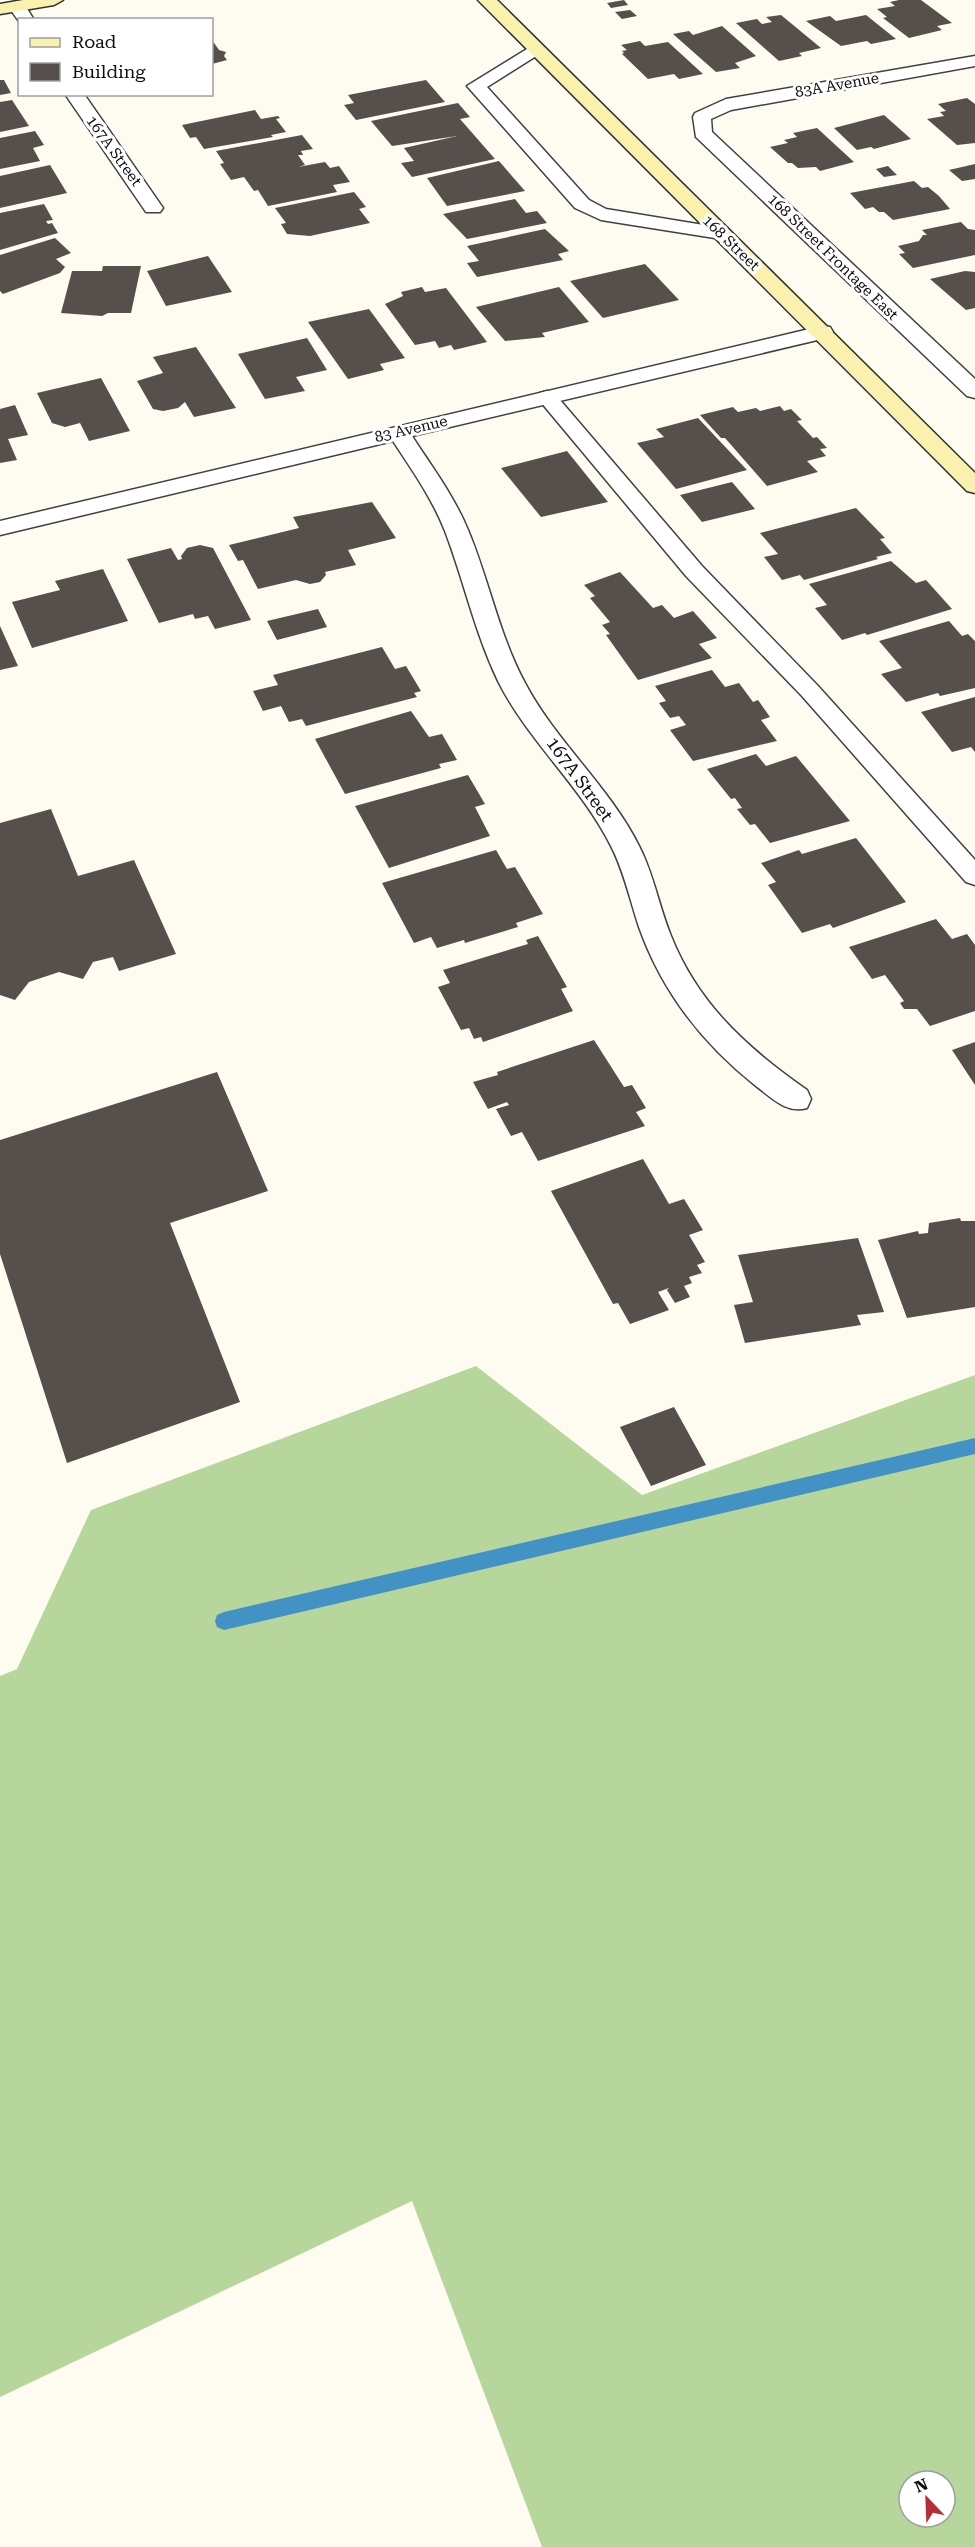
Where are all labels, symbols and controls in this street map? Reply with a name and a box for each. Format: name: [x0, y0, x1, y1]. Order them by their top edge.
legend: [18, 18, 213, 96]
text: Road: [72, 31, 117, 52]
text: Building: [72, 61, 146, 82]
street label: 83A Avenue: [794, 69, 880, 101]
street label: 167A Street: [82, 112, 146, 190]
street label: 168 Street Frontage East: [764, 190, 902, 324]
street label: 168 Street: [699, 212, 763, 275]
street label: 83 Avenue: [373, 412, 449, 446]
street label: 167A Street: [542, 733, 618, 825]
north arrow: [897, 2469, 957, 2529]
text: N: [912, 2474, 931, 2497]

